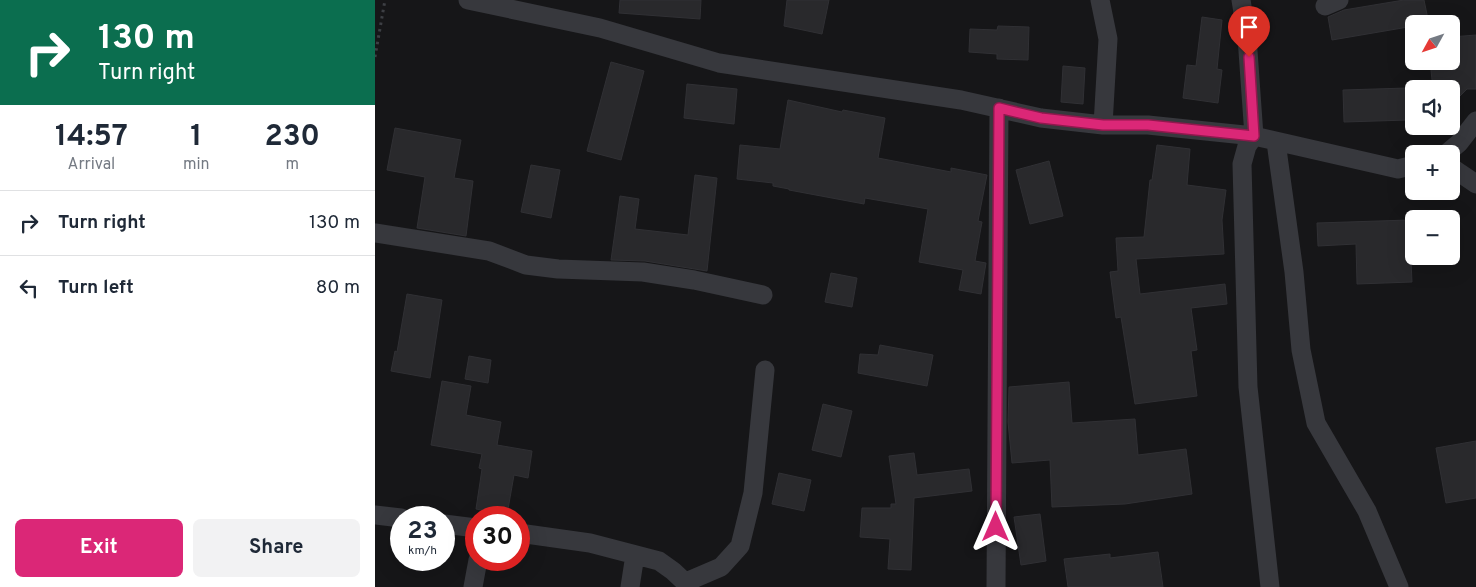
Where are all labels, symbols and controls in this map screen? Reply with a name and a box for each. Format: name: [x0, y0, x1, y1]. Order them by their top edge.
pin: [1228, 6, 1270, 57]
icon: arrive: [1235, 13, 1263, 41]
north arrow: [1405, 15, 1460, 70]
map controls: [1405, 15, 1460, 265]
text: 130 m: [98, 17, 195, 61]
icon: right: [15, 20, 80, 85]
text: Turn right: [98, 60, 195, 87]
button: sound: [1405, 80, 1460, 135]
text: 14:57: [55, 119, 128, 156]
text: 1: [190, 119, 202, 156]
text: 230: [264, 119, 320, 156]
button: +: [1405, 145, 1460, 200]
text: Arrival: [68, 155, 115, 175]
text: min: [183, 155, 210, 175]
text: m: [285, 155, 299, 175]
icon: right: [15, 209, 43, 237]
button: −: [1405, 210, 1460, 265]
text: Turn right: [58, 211, 146, 235]
text: 130 m: [309, 211, 360, 235]
icon: left: [15, 274, 43, 302]
text: Turn left: [58, 276, 134, 300]
text: 80 m: [316, 276, 360, 300]
position arrow: [969, 500, 1021, 552]
speed limit sign: 30: [465, 506, 530, 571]
text: 23: [407, 516, 438, 548]
button: Exit: [15, 519, 183, 577]
button: Share: [193, 519, 360, 577]
text: km/h: [408, 543, 437, 559]

